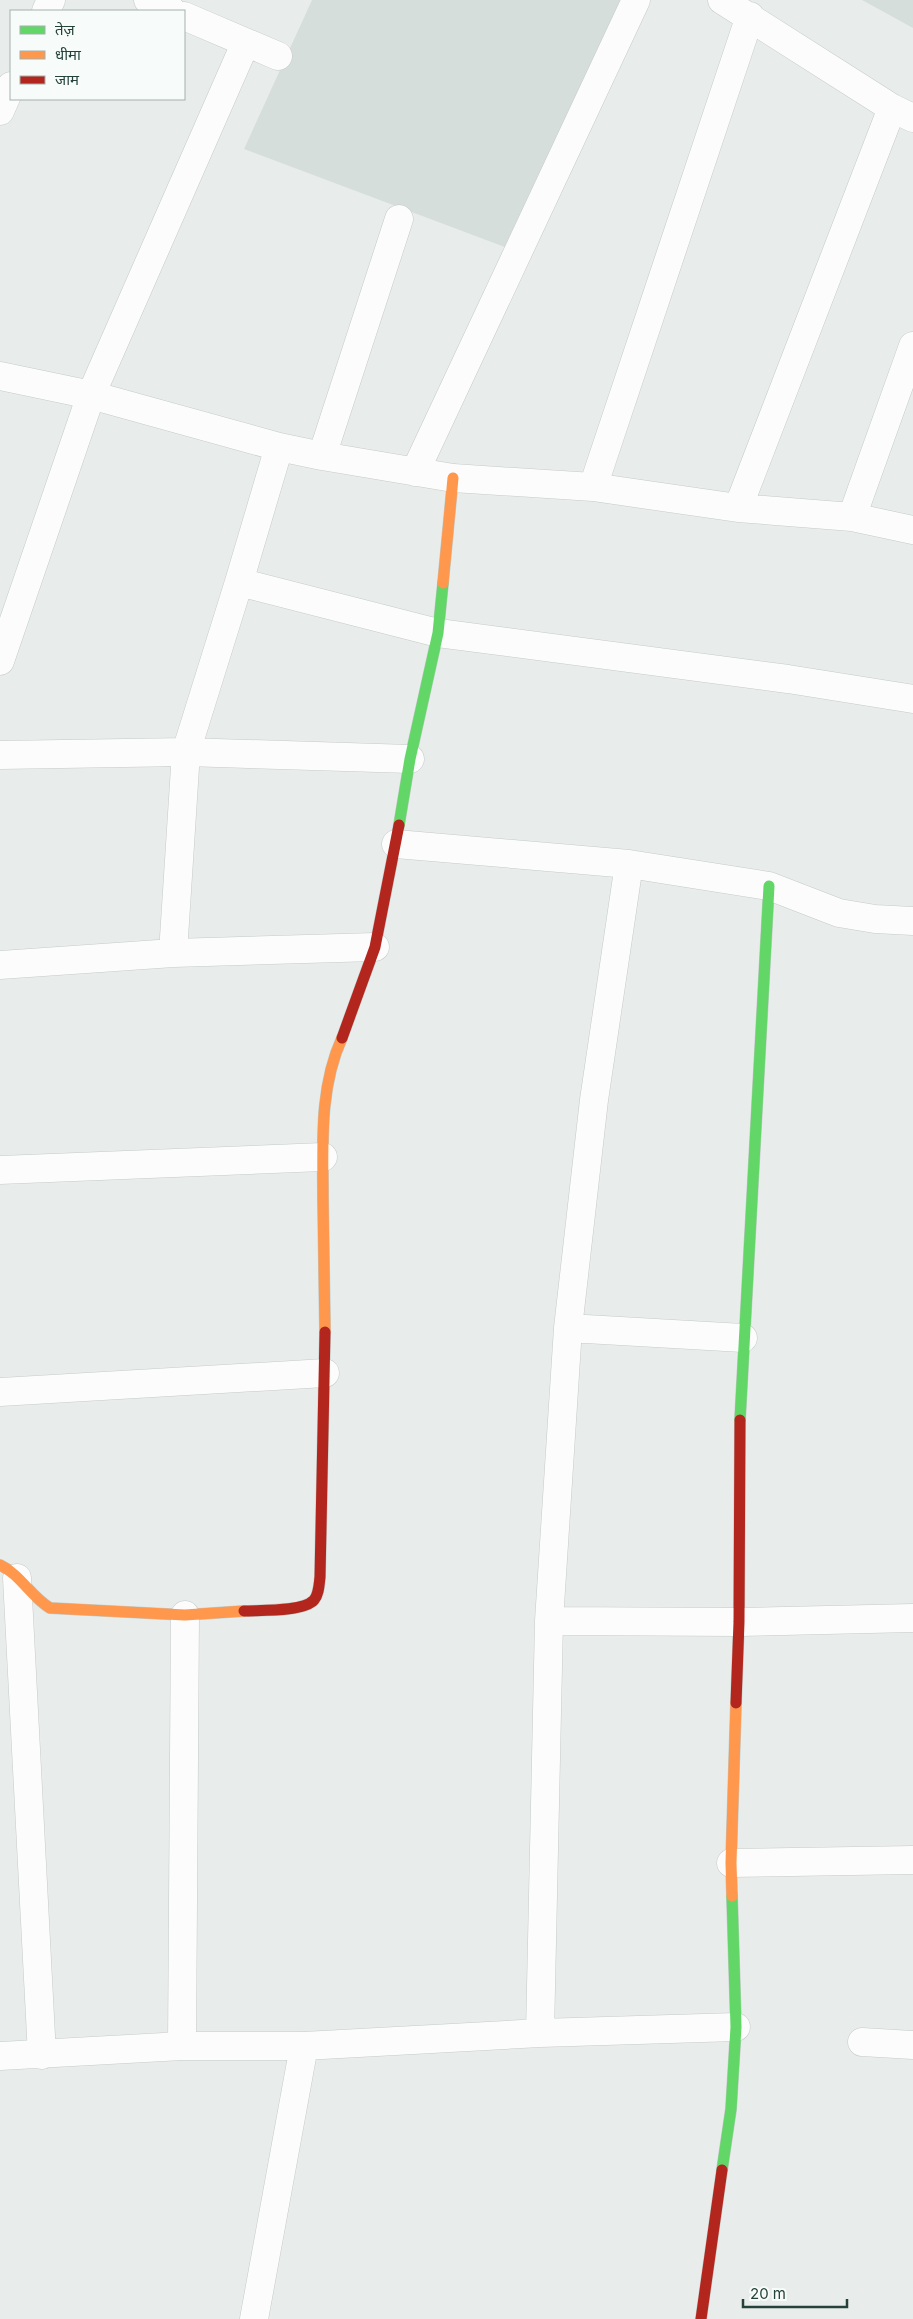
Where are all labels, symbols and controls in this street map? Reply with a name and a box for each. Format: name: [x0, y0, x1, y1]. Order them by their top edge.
legend: [10, 10, 185, 100]
text: तेज़: [55, 20, 76, 39]
text: धीमा: [55, 45, 82, 64]
text: जाम: [55, 70, 80, 89]
scale bar: [743, 2276, 847, 2308]
text: 20 m: [750, 2284, 786, 2303]

